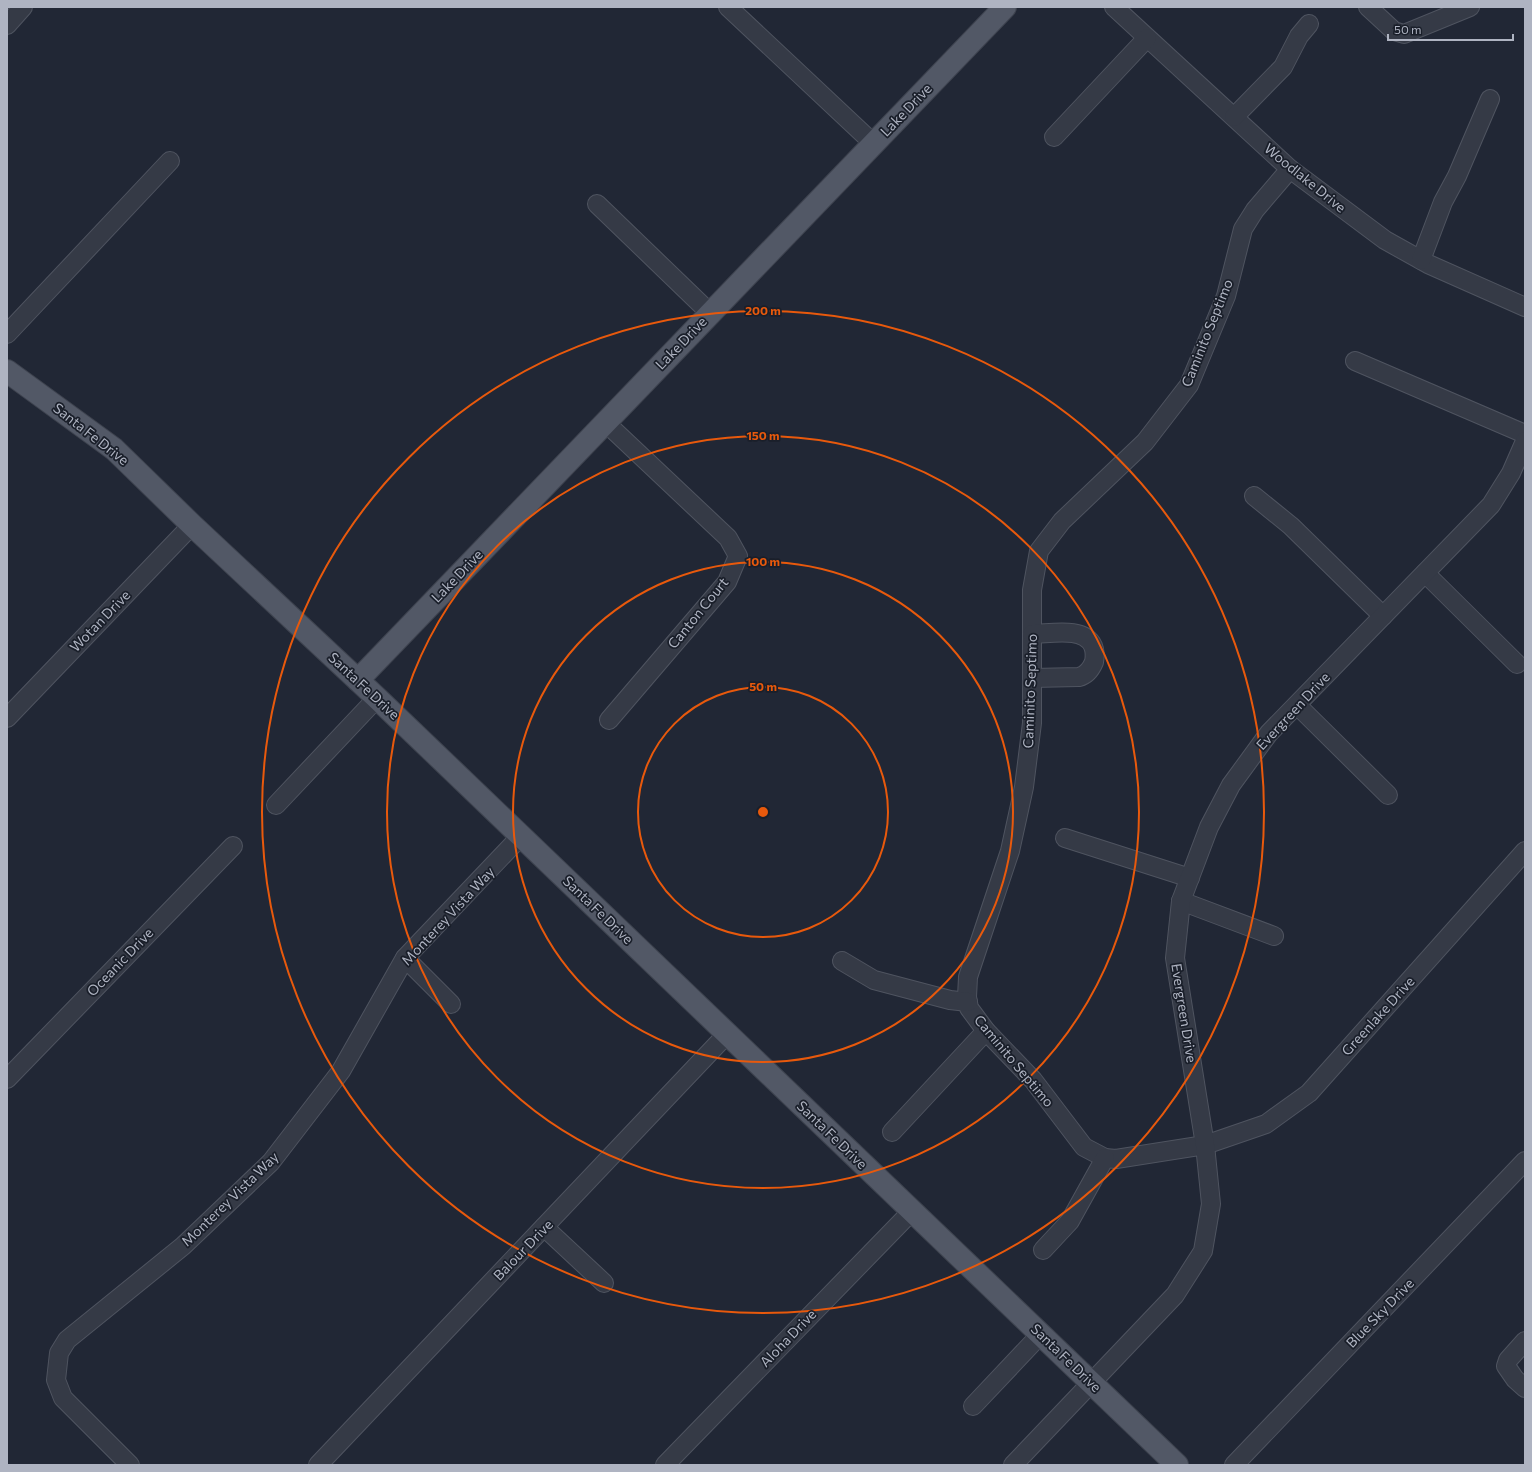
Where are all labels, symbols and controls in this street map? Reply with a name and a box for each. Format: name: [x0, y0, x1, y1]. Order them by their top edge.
scale bar: [1388, 16, 1513, 42]
text: 50 m: [1394, 22, 1422, 36]
street label: Lake Drive: [876, 80, 935, 139]
street label: Woodlake Drive: [1261, 139, 1350, 216]
street label: Caminito Septimo: [1177, 276, 1236, 389]
text: 200 m: [745, 303, 781, 317]
street label: Lake Drive: [651, 313, 710, 372]
street label: Santa Fe Drive: [50, 399, 132, 468]
text: 150 m: [746, 428, 780, 442]
street label: Lake Drive: [427, 546, 486, 605]
text: 100 m: [746, 554, 780, 568]
street label: Canton Court: [664, 573, 732, 652]
street label: Wotan Drive: [66, 586, 133, 655]
street label: Caminito Septimo: [1019, 633, 1040, 749]
street label: Santa Fe Drive: [325, 648, 403, 723]
street label: Evergreen Drive: [1252, 668, 1333, 753]
text: 50 m: [749, 679, 777, 693]
centre of rings: [756, 805, 770, 819]
street label: Monterey Vista Way: [398, 863, 498, 968]
street label: Santa Fe Drive: [560, 872, 637, 947]
street label: Oceanic Drive: [83, 924, 156, 999]
street label: Evergreen Drive: [1168, 962, 1201, 1064]
street label: Greenlake Drive: [1338, 973, 1418, 1059]
street label: Caminito Septimo: [971, 1011, 1058, 1110]
street label: Santa Fe Drive: [794, 1097, 871, 1172]
street label: Monterey Vista Way: [178, 1148, 282, 1249]
street label: Balour Drive: [489, 1216, 556, 1284]
street label: Blue Sky Drive: [1342, 1274, 1417, 1351]
street label: Aloha Drive: [756, 1305, 819, 1370]
street label: Santa Fe Drive: [1028, 1320, 1105, 1395]

